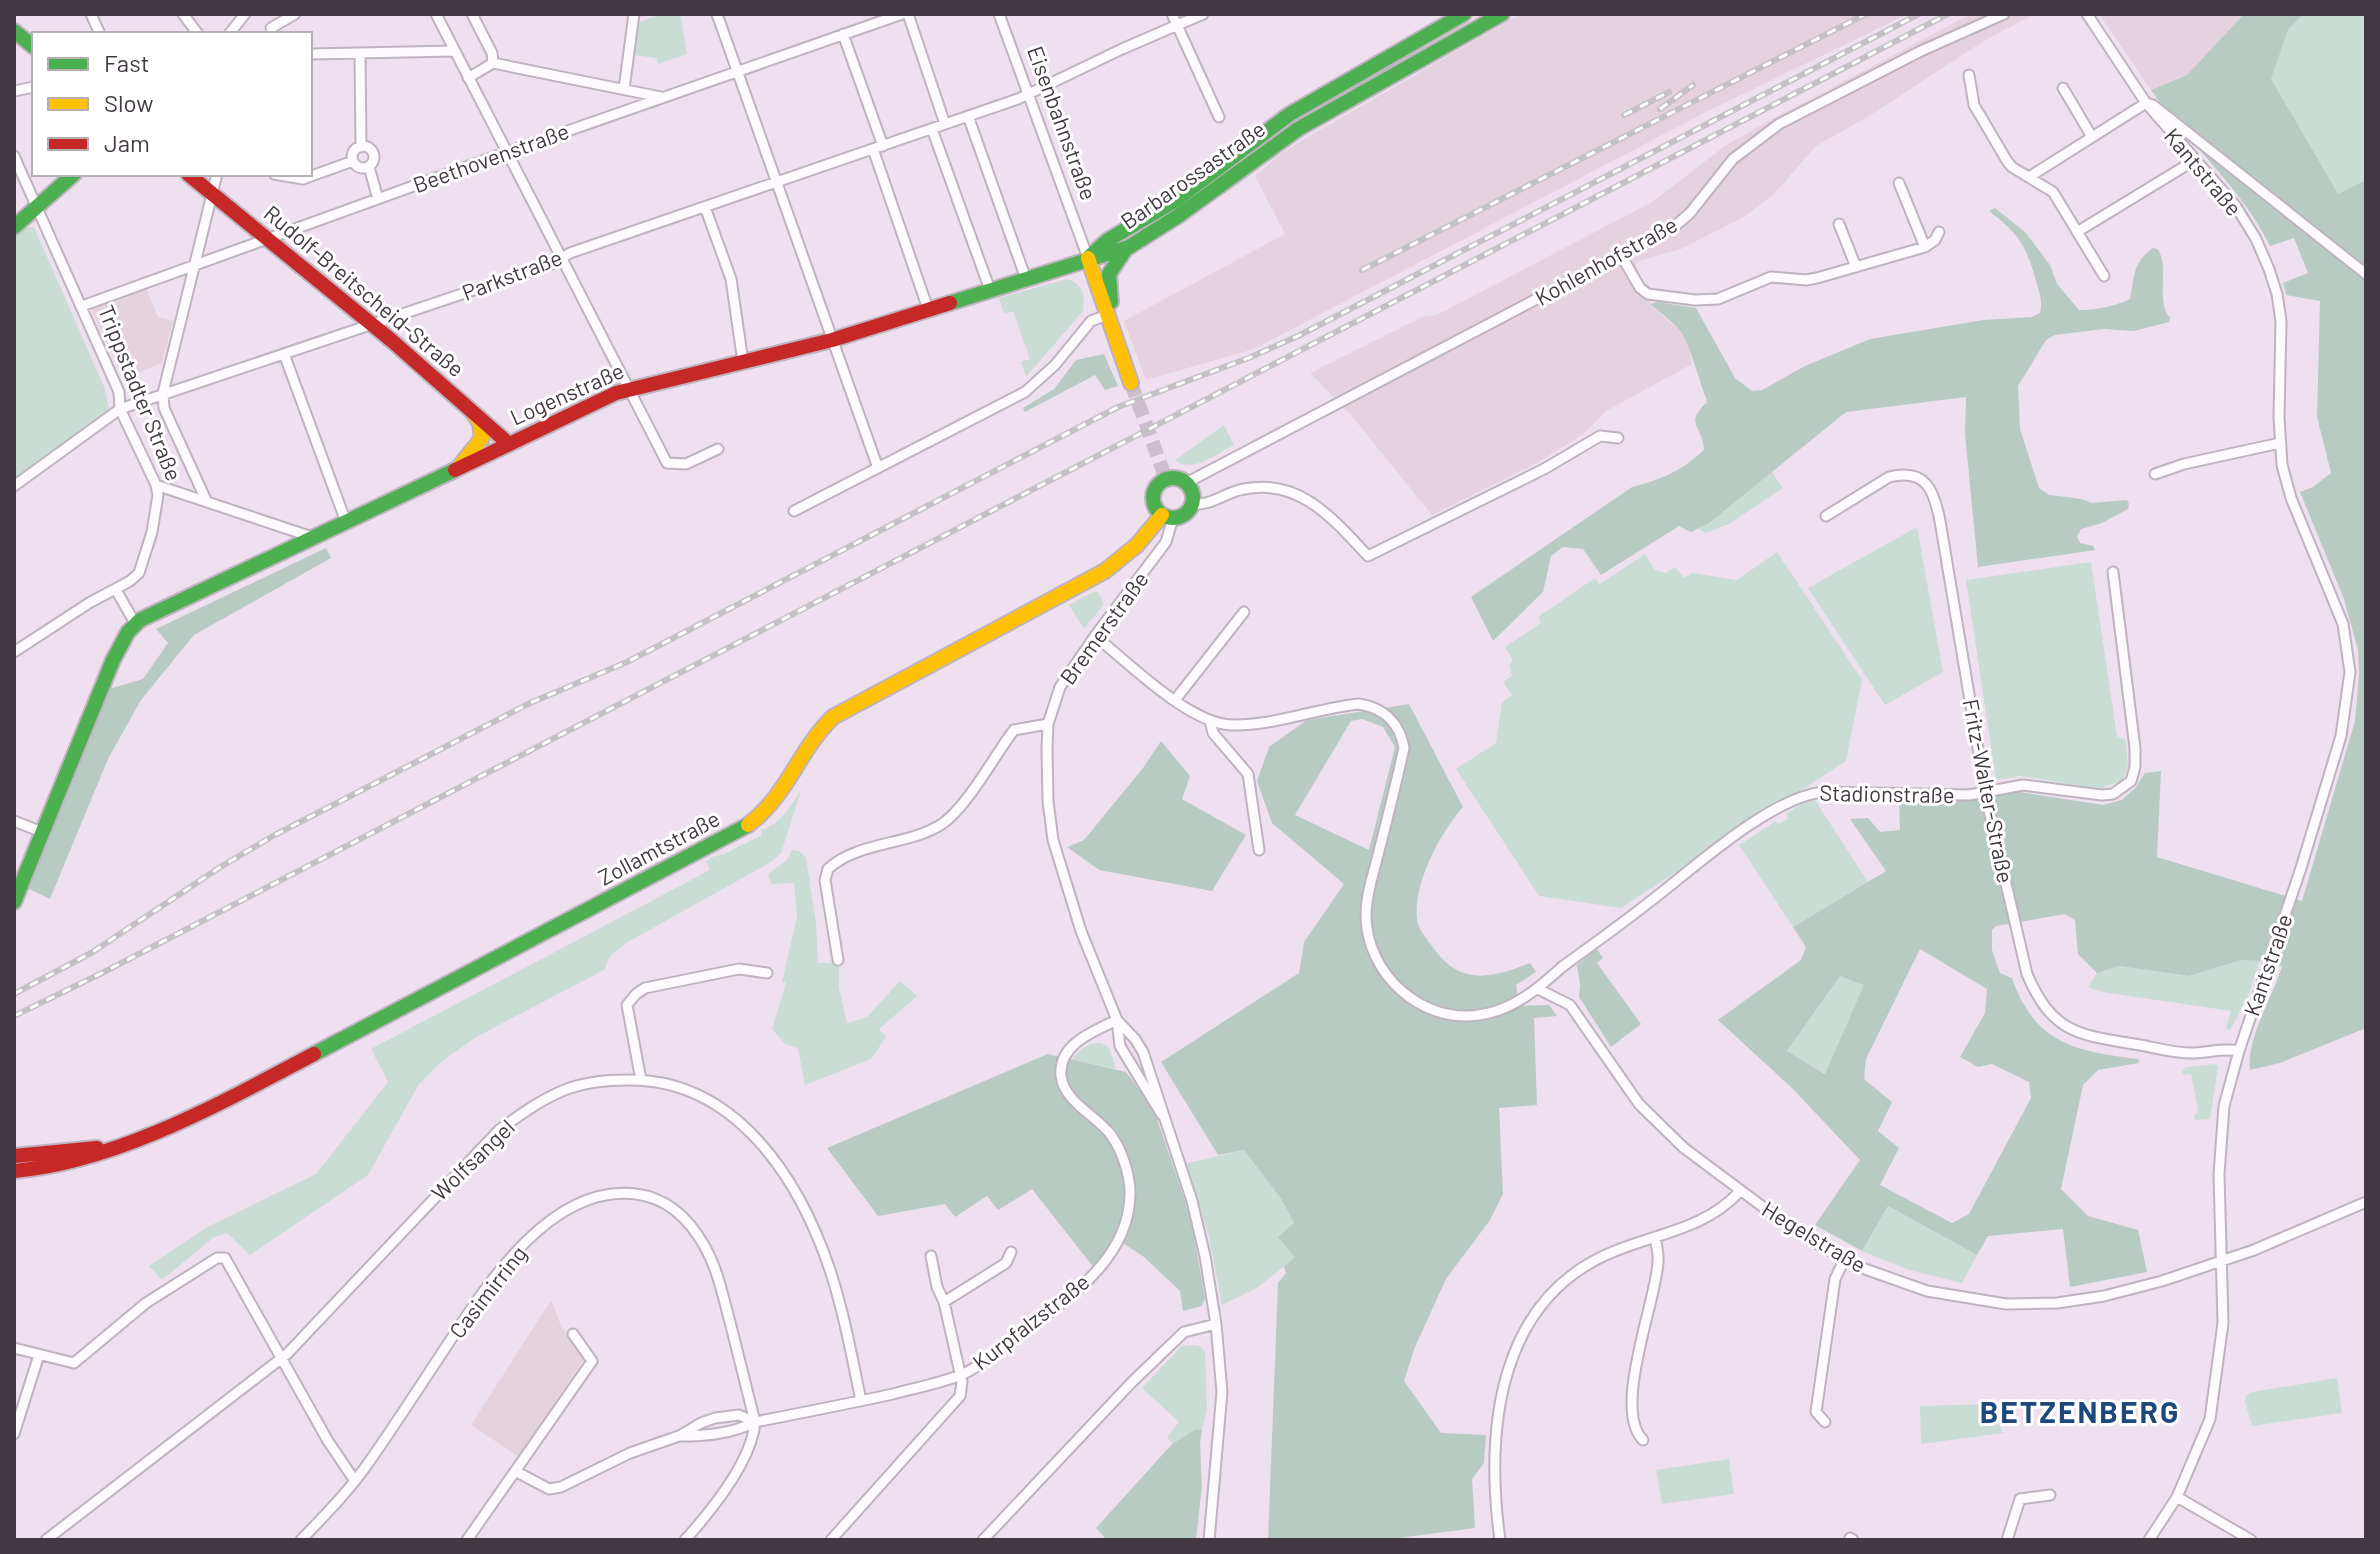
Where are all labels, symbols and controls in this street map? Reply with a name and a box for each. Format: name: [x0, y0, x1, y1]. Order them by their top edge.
legend: [32, 32, 312, 176]
street label: Eisenbahnstraße: [1023, 42, 1103, 203]
text: Fast: [104, 48, 149, 77]
text: Slow: [104, 88, 153, 117]
street label: Barbarossastraße: [1115, 115, 1269, 234]
street label: Beethovenstraße: [409, 117, 572, 197]
street label: Kantstraße: [2160, 122, 2248, 220]
text: Jam: [104, 128, 150, 157]
street label: Rudolf-Breitscheid-Straße: [260, 199, 470, 381]
street label: Kohlenhofstraße: [1530, 210, 1681, 310]
street label: Parkstraße: [458, 243, 565, 305]
street label: Trippstadter Straße: [94, 301, 188, 484]
street label: Logenstraße: [506, 356, 627, 430]
street label: Bremerstraße: [1054, 566, 1153, 689]
street label: Fritz-Walter-Straße: [1958, 697, 2020, 885]
street label: Stadionstraße: [1819, 779, 1955, 807]
street label: Zollamtstraße: [594, 804, 724, 890]
street label: Kantstraße: [2237, 910, 2297, 1019]
street label: Wolfsangel: [426, 1113, 519, 1205]
street label: Hegelstraße: [1758, 1195, 1871, 1277]
street label: Casimirring: [443, 1240, 531, 1343]
street label: Kurpfalzstraße: [967, 1268, 1094, 1375]
district label: BETZENBERG: [1980, 1393, 2180, 1429]

